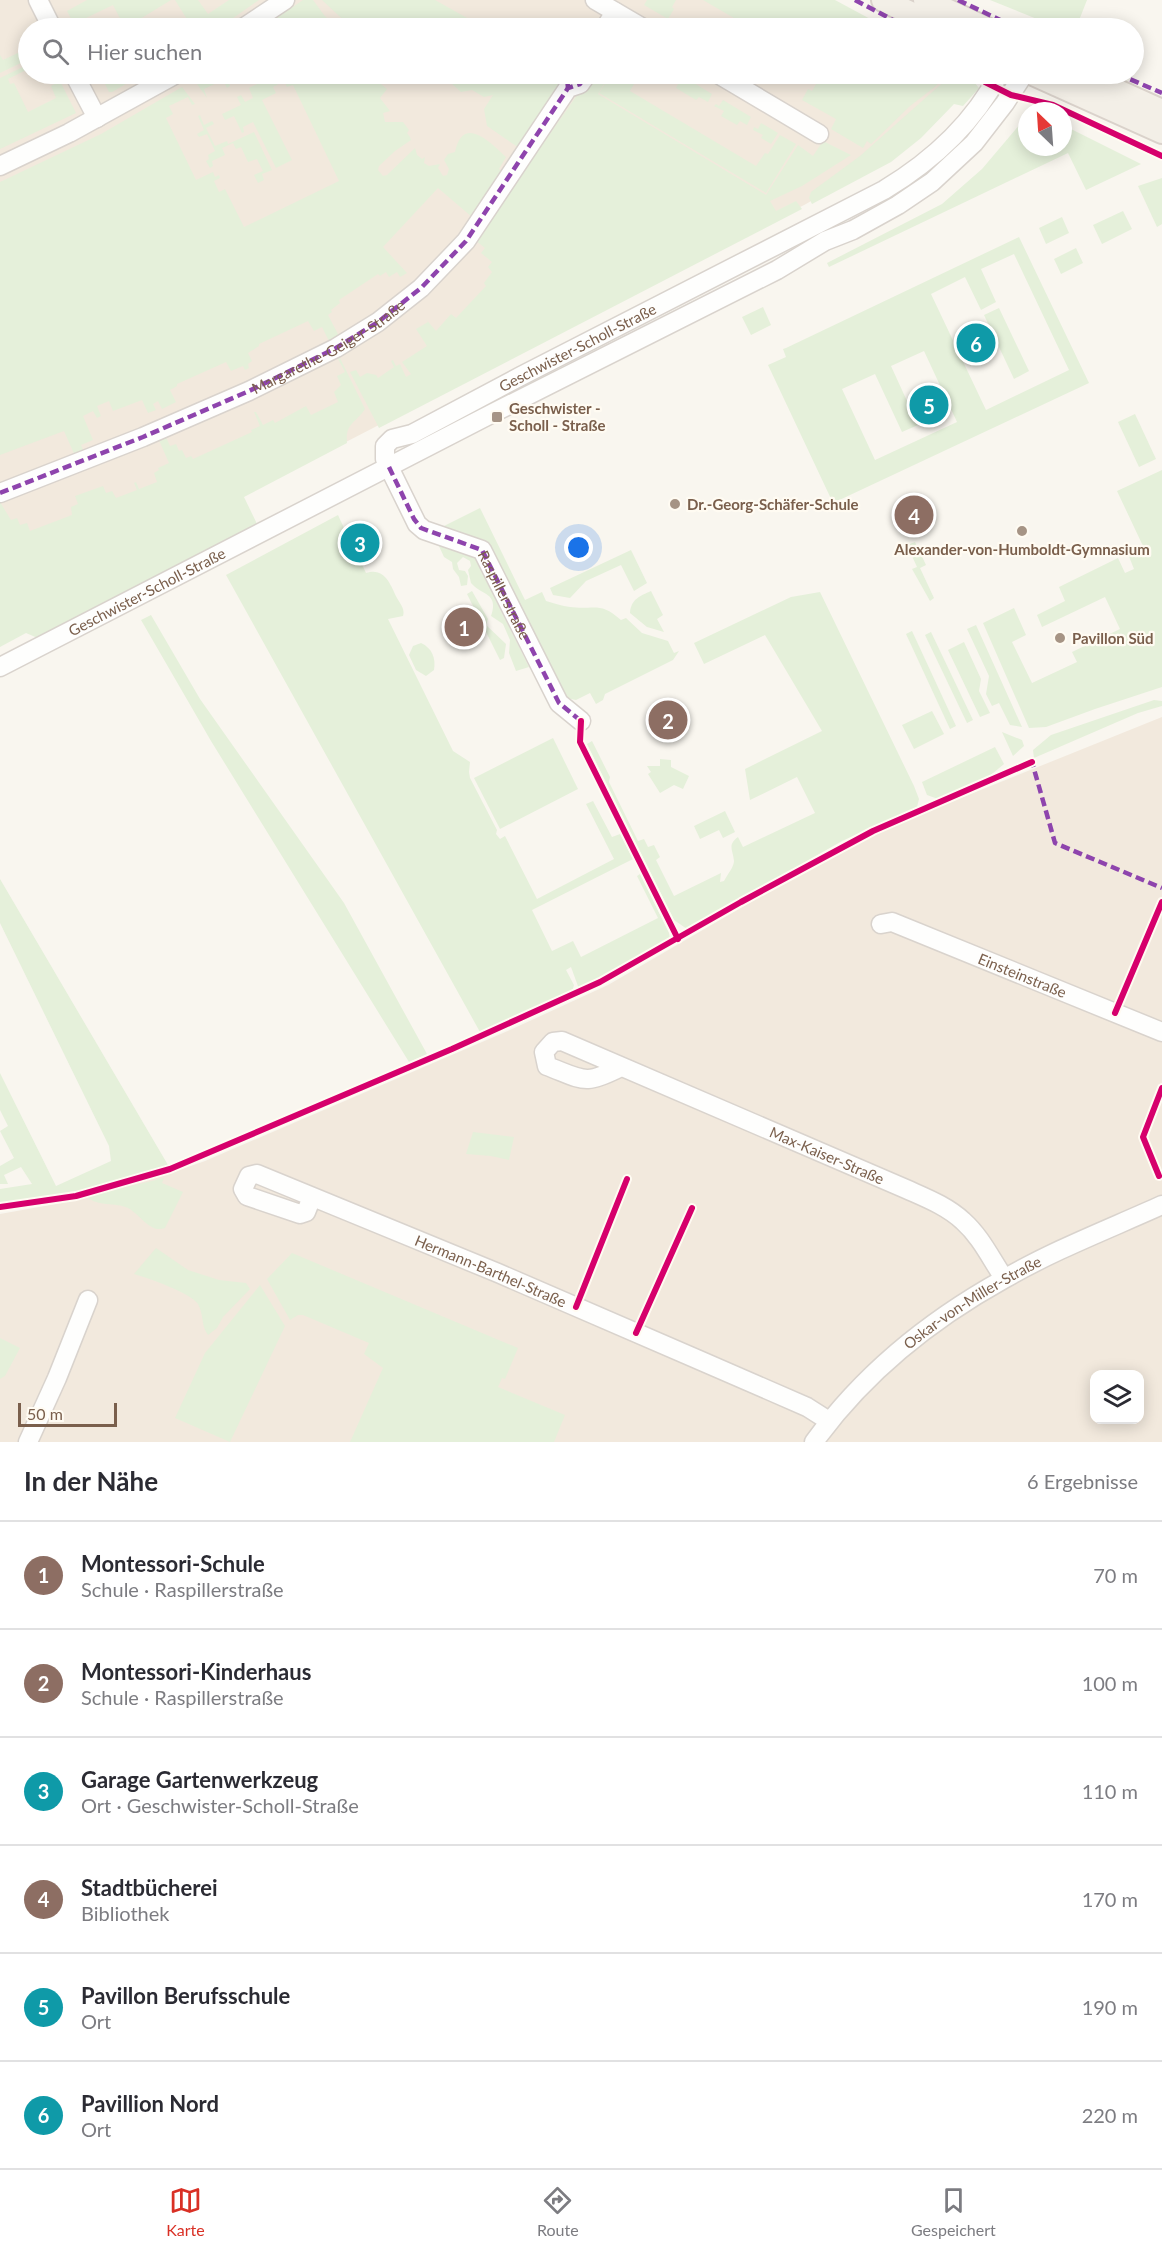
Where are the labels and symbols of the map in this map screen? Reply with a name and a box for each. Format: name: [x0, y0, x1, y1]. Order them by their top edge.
north arrow: [1018, 102, 1072, 156]
street label: Margarethe-Geiger-Straße: [249, 296, 408, 397]
street label: Geschwister-Scholl-Straße: [496, 299, 659, 395]
pin: 6: [956, 320, 996, 366]
pin: 5: [910, 382, 948, 428]
place label: Geschwister - Scholl - Straße: [509, 399, 606, 434]
marker: Geschwister - Scholl - Straße: [490, 410, 504, 424]
pin: 4: [894, 492, 934, 538]
place label: Dr.-Georg-Schäfer-Schule: [687, 495, 859, 513]
marker: Dr.-Georg-Schäfer-Schule: [668, 497, 682, 511]
pin: 3: [340, 520, 380, 566]
marker: Alexander-von-Humboldt-Gymnasium: [1015, 524, 1029, 538]
your location: [564, 533, 593, 562]
place label: Alexander-von-Humboldt-Gymnasium: [893, 540, 1150, 558]
street label: Geschwister-Scholl-Straße: [65, 544, 228, 639]
street label: Raspillerstraße: [475, 547, 534, 642]
pin: 1: [444, 604, 484, 650]
place label: Pavillon Süd: [1072, 629, 1153, 647]
marker: Pavillon Süd: [1053, 631, 1067, 645]
pin: 2: [648, 698, 688, 742]
street label: Einsteinstraße: [976, 949, 1069, 1001]
street label: Max-Kaiser-Straße: [767, 1123, 887, 1188]
street label: Hermann-Barthel-Straße: [412, 1231, 569, 1311]
street label: Oskar-von-Miller-Straße: [900, 1252, 1044, 1353]
scale bar: [18, 1400, 117, 1428]

